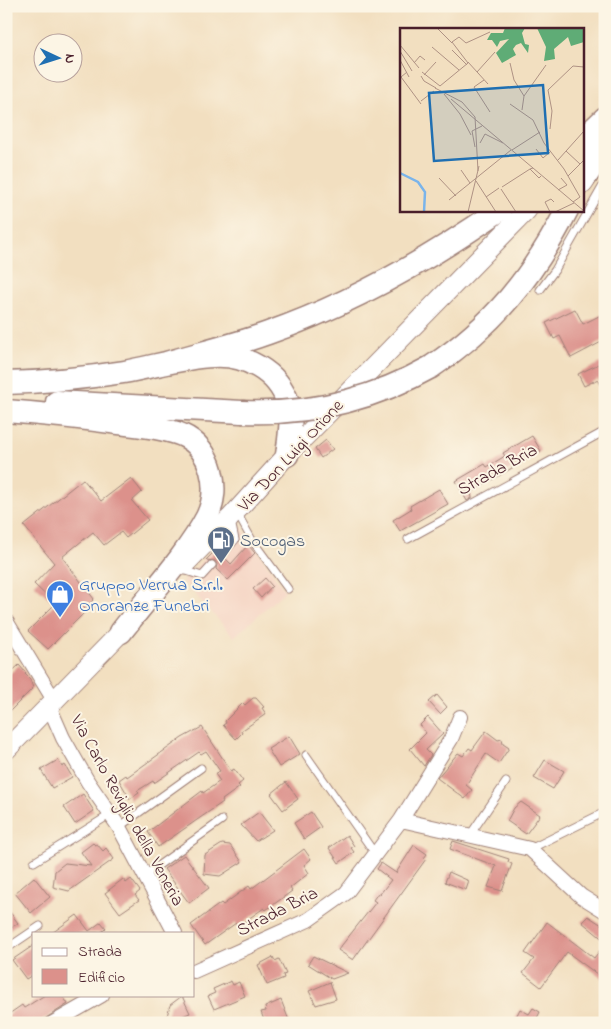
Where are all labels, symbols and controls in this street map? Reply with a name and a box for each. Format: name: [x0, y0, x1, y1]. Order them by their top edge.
inset map: [400, 28, 584, 211]
north arrow: [32, 32, 82, 82]
text: N: [59, 53, 80, 64]
street label: Via Don Luigi Orione: [232, 394, 352, 520]
street label: Strada Bria: [453, 438, 543, 503]
fuel station icon: Socogas: [206, 525, 236, 564]
place label: Socogas: [240, 529, 305, 556]
place label: Gruppo Verrua S.r.l. Onoranze Funebri: [79, 573, 223, 620]
shop icon: Gruppo Verrua S.r.l. Onoranze Funebri: [45, 579, 75, 618]
street label: Via Carlo Reviglio della Veneria: [61, 710, 190, 912]
street label: Strada Bria: [233, 881, 323, 944]
legend: [32, 932, 195, 996]
text: Strada: [78, 941, 122, 963]
text: Edificio: [78, 967, 125, 989]

